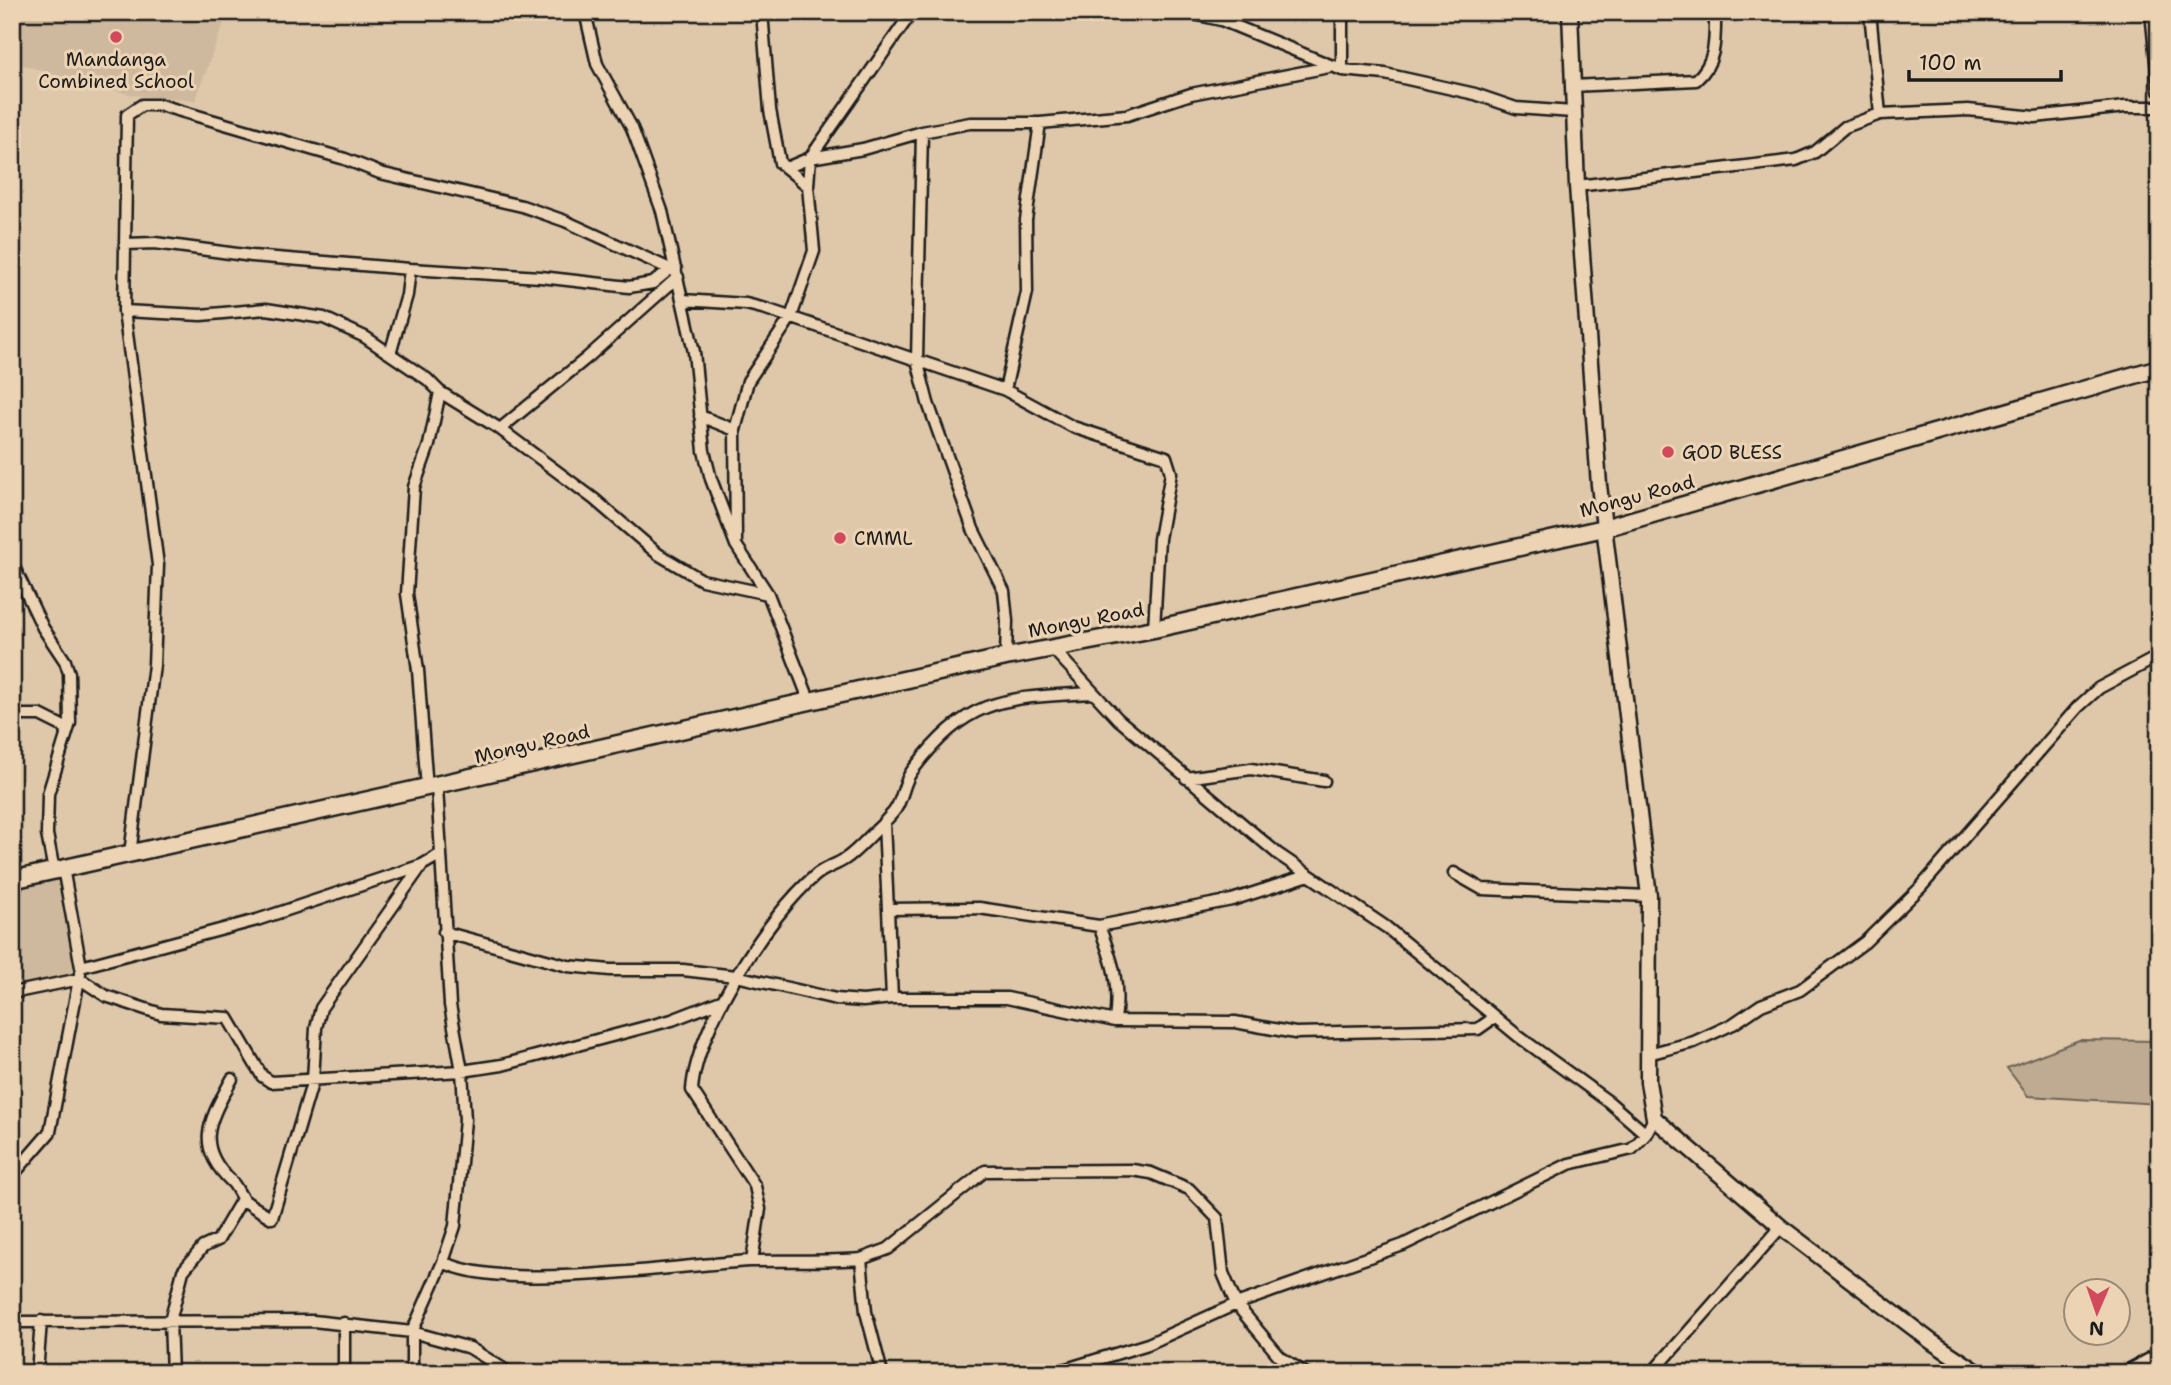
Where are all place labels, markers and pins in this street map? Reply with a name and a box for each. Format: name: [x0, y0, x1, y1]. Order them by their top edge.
marker: Mandanga Combined School: [108, 29, 124, 45]
place label: Mandanga Combined School: [38, 47, 194, 94]
place label: GOD BLESS: [1682, 440, 1782, 465]
marker: GOD BLESS: [1660, 444, 1676, 460]
place label: CMML: [854, 526, 913, 551]
marker: CMML: [832, 530, 848, 546]

